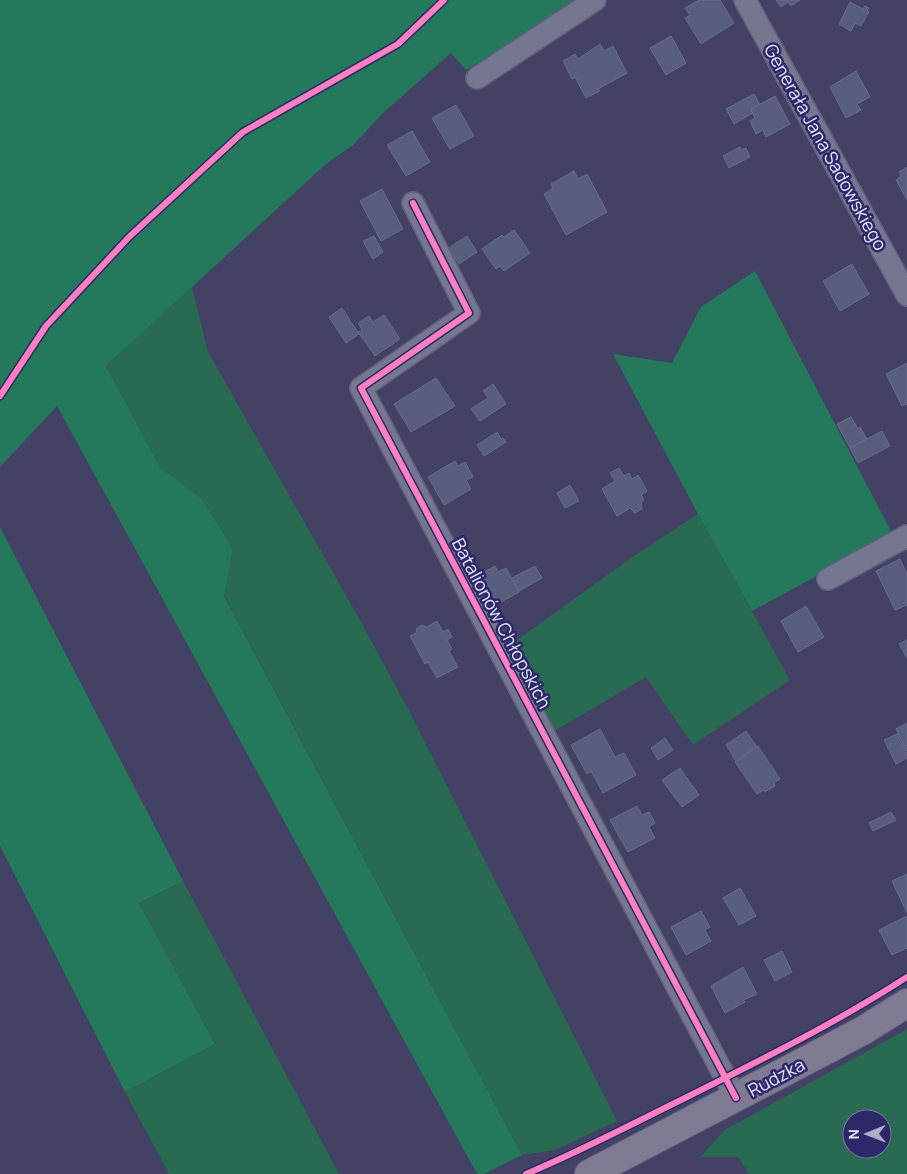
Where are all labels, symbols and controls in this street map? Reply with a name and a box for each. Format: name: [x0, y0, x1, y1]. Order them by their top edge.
street label: Generała Jana Sadowskiego: [759, 39, 893, 255]
street label: Batalionów Chłopskich: [447, 533, 557, 713]
street label: Rudzka: [743, 1052, 809, 1102]
north arrow: [842, 1109, 892, 1159]
text: N: [844, 1129, 863, 1139]

